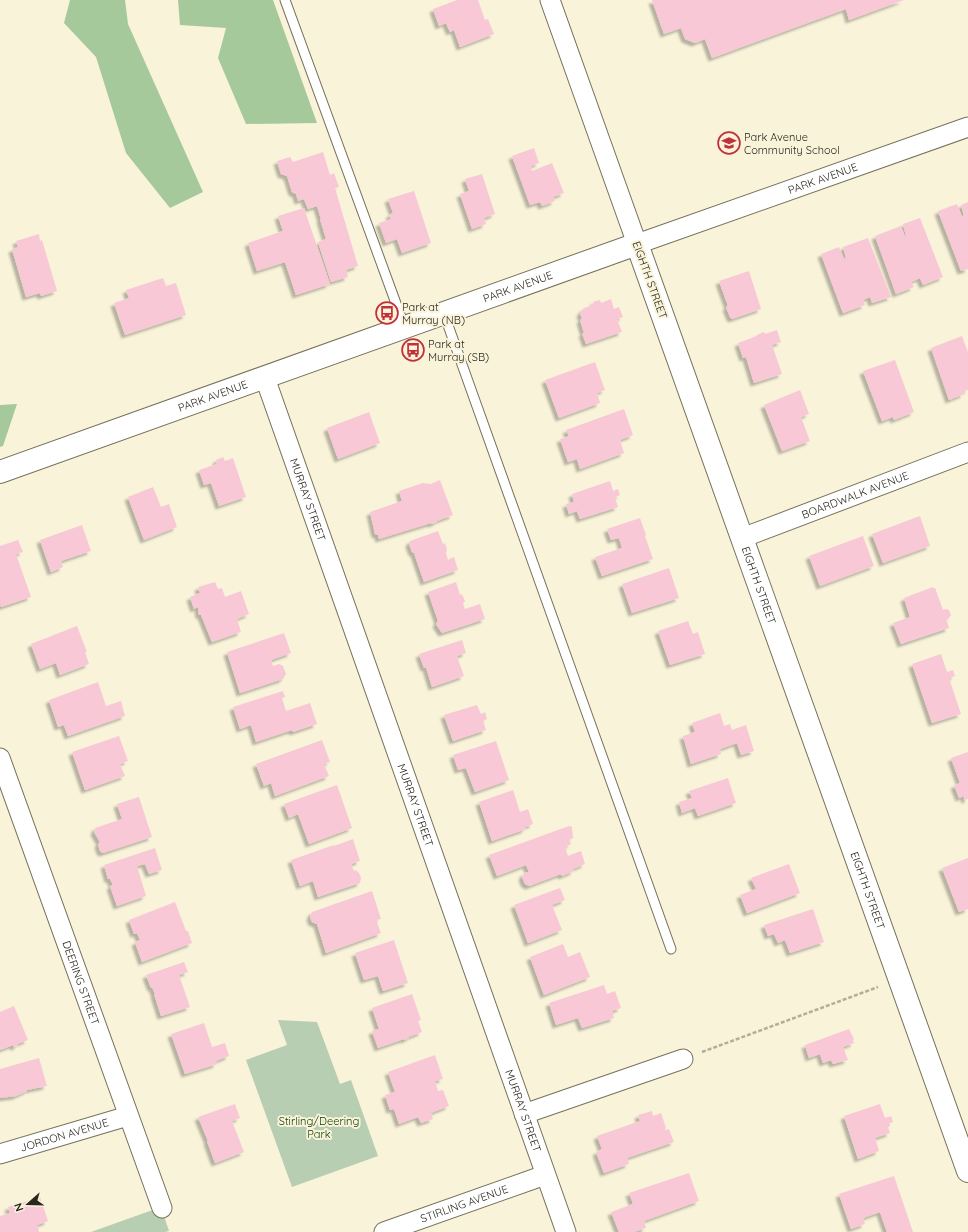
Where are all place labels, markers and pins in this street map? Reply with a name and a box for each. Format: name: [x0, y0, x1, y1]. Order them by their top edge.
school or university icon: Park Avenue Community School: [716, 130, 742, 156]
place label: Park Avenue Community School: [744, 130, 840, 157]
bus stop icon: Park at Murray (NB): [374, 300, 400, 326]
place label: Park at Murray (NB): [402, 300, 465, 327]
bus stop icon: Park at Murray (SB): [400, 337, 426, 363]
place label: Park at Murray (SB): [428, 337, 489, 364]

